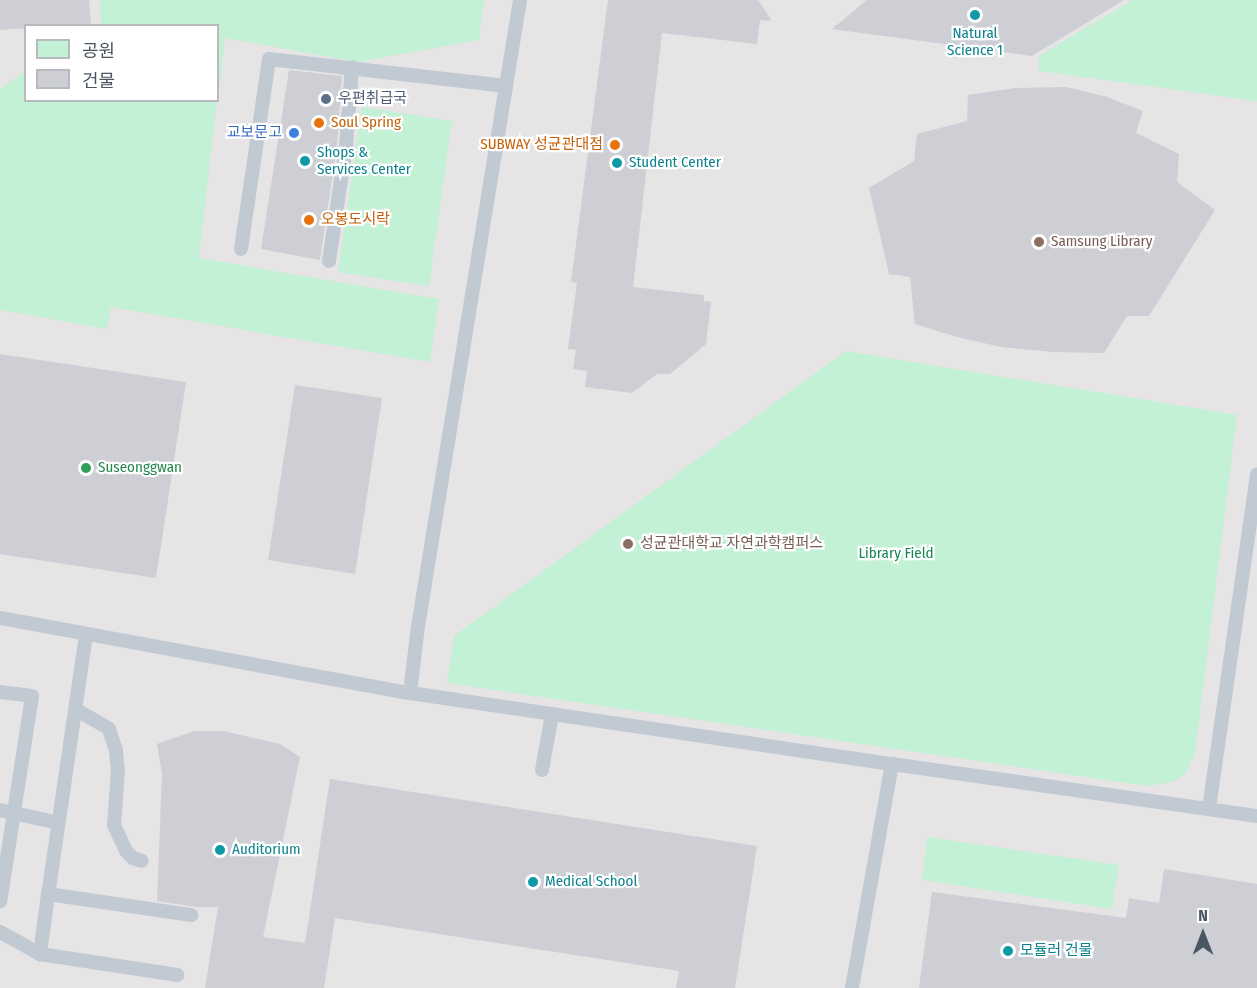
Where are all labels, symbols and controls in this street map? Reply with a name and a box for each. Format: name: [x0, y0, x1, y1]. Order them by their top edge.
marker: Natural Science 1: [968, 8, 982, 22]
legend: [24, 24, 219, 102]
place label: Natural Science 1: [947, 24, 1003, 59]
text: 공원: [82, 40, 115, 62]
text: 건물: [82, 70, 115, 92]
place label: 우편취급국: [338, 90, 407, 108]
marker: 우편취급국: [319, 92, 333, 106]
place label: Soul Spring: [331, 114, 401, 132]
marker: Soul Spring: [312, 116, 326, 130]
place label: 교보문고: [227, 124, 282, 142]
marker: 교보문고: [287, 126, 301, 140]
place label: SUBWAY 성균관대점: [480, 136, 603, 154]
marker: SUBWAY 성균관대점: [608, 138, 622, 152]
place label: Shops & Services Center: [317, 143, 411, 178]
marker: Shops & Services Center: [298, 154, 312, 168]
place label: Student Center: [629, 154, 721, 172]
marker: Student Center: [610, 156, 624, 170]
place label: 오봉도시락: [321, 211, 390, 229]
marker: 오봉도시락: [302, 213, 316, 227]
place label: Samsung Library: [1051, 233, 1153, 251]
marker: Samsung Library: [1032, 235, 1046, 249]
place label: Suseonggwan: [98, 459, 182, 477]
marker: Suseonggwan: [79, 461, 93, 475]
place label: 성균관대학교 자연과학캠퍼스: [640, 535, 823, 553]
marker: 성균관대학교 자연과학캠퍼스: [621, 537, 635, 551]
park label: Library Field: [858, 545, 934, 563]
place label: Auditorium: [232, 841, 301, 859]
marker: Auditorium: [213, 843, 227, 857]
place label: Medical School: [545, 873, 637, 891]
marker: Medical School: [526, 875, 540, 889]
north arrow: [1173, 904, 1233, 964]
text: N: [1198, 906, 1208, 925]
place label: 모듈러 건물: [1020, 942, 1093, 960]
marker: 모듈러 건물: [1001, 944, 1015, 958]

